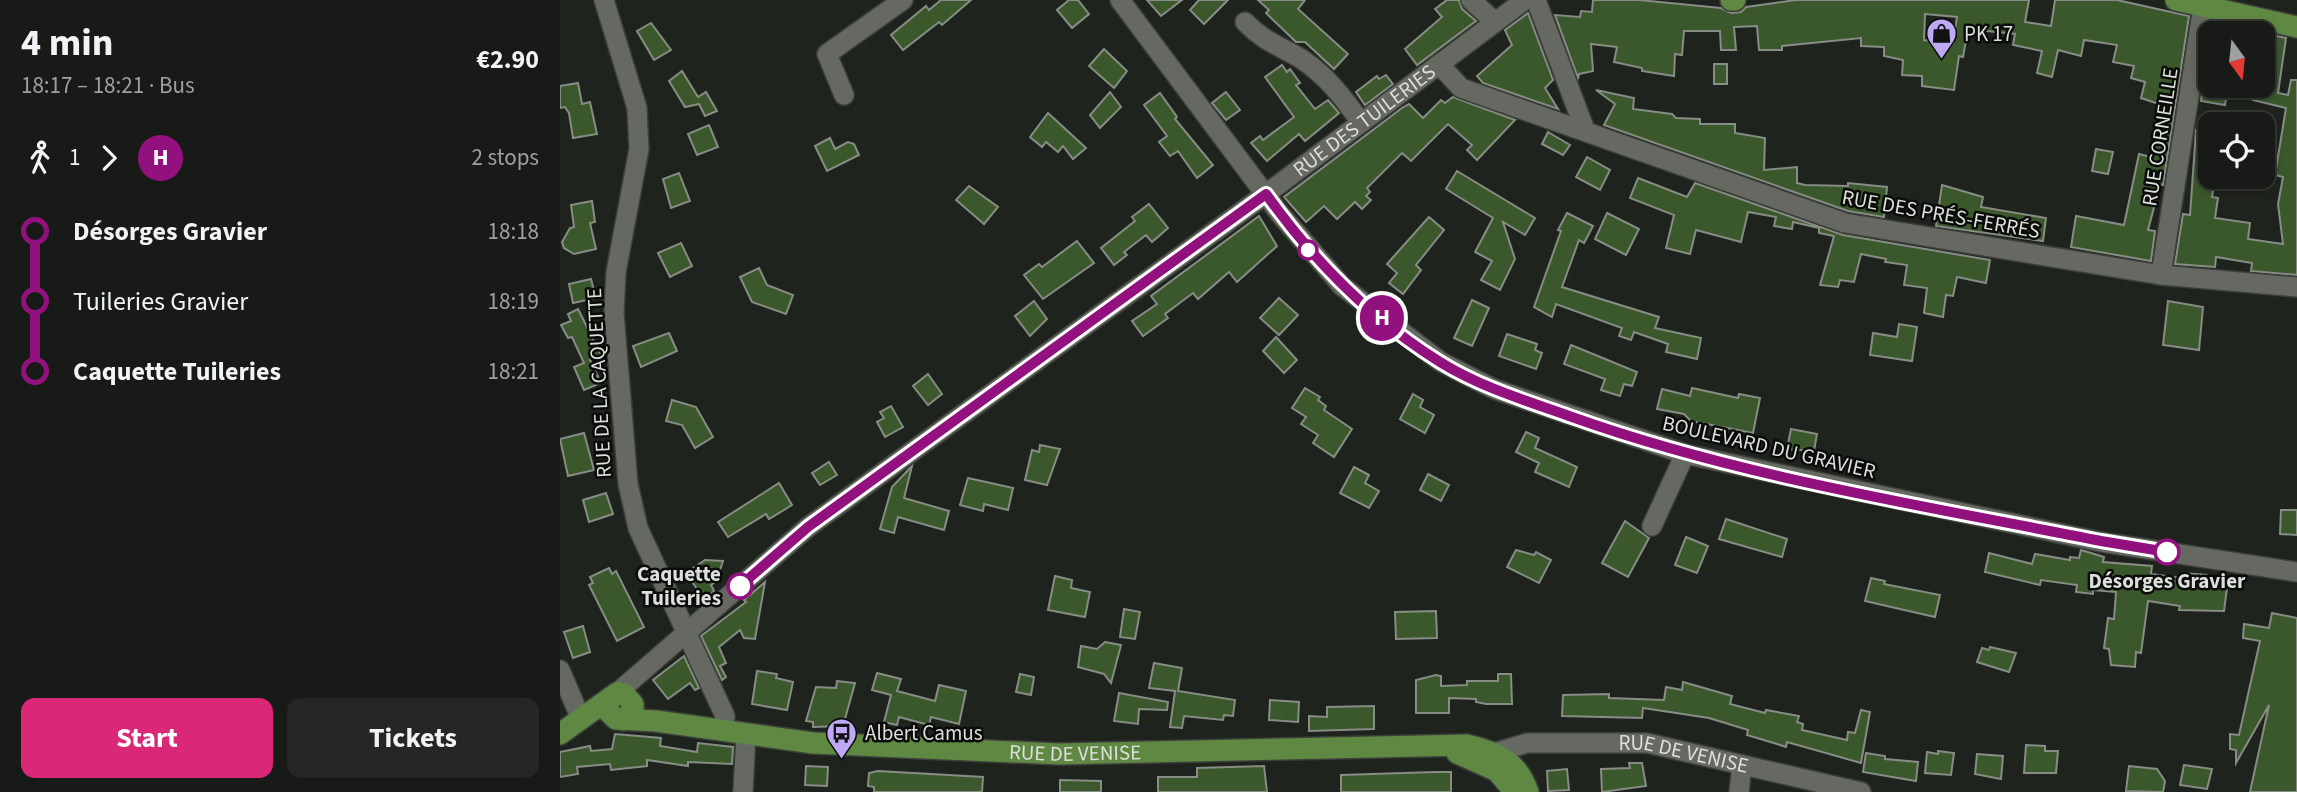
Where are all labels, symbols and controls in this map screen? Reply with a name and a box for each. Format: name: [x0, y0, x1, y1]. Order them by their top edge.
text: 4 min: [21, 16, 113, 70]
shop icon: PK 17: [1924, 17, 1958, 61]
place label: PK 17: [1964, 19, 2013, 49]
north arrow: [2198, 21, 2275, 98]
map controls: [2198, 21, 2275, 189]
text: €2.90: [476, 41, 539, 78]
street label: RUE DES TUILERIES: [1287, 57, 1442, 184]
street label: RUE CORNEILLE: [2134, 66, 2186, 208]
text: 18:17 – 18:21 · Bus: [21, 69, 195, 102]
button: locate: [2198, 112, 2275, 189]
icon: walk: [21, 139, 59, 177]
icon: forward: [90, 139, 128, 177]
text: H: [152, 140, 169, 175]
text: 1: [69, 141, 80, 174]
text: 2 stops: [472, 141, 539, 174]
street label: RUE DES PRÉS-FERRÉS: [1840, 182, 2042, 246]
text: Désorges Gravier: [73, 213, 267, 250]
text: 18:18: [488, 215, 539, 248]
unlabelled marker: [1298, 240, 1318, 260]
text: Tuileries Gravier: [73, 283, 248, 320]
text: 18:19: [488, 285, 539, 318]
street label: RUE DE LA CAQUETTE: [579, 287, 619, 479]
line badge: H: [1359, 295, 1405, 341]
text: H: [1374, 300, 1390, 335]
text: Caquette Tuileries: [73, 353, 281, 390]
text: 18:21: [488, 355, 539, 388]
street label: BOULEVARD DU GRAVIER: [1659, 408, 1879, 486]
marker: Désorges Gravier: [2154, 539, 2180, 565]
place label: Caquette Tuileries: [637, 559, 721, 613]
place label: Désorges Gravier: [2089, 566, 2246, 596]
marker: Caquette Tuileries: [727, 573, 753, 599]
button: Start: [21, 698, 273, 778]
button: Tickets: [287, 698, 539, 778]
bus stop icon: Albert Camus: [825, 716, 859, 760]
place label: Albert Camus: [865, 718, 983, 748]
street label: RUE DE VENISE: [1619, 728, 1752, 781]
street label: RUE DE VENISE: [1008, 737, 1142, 769]

